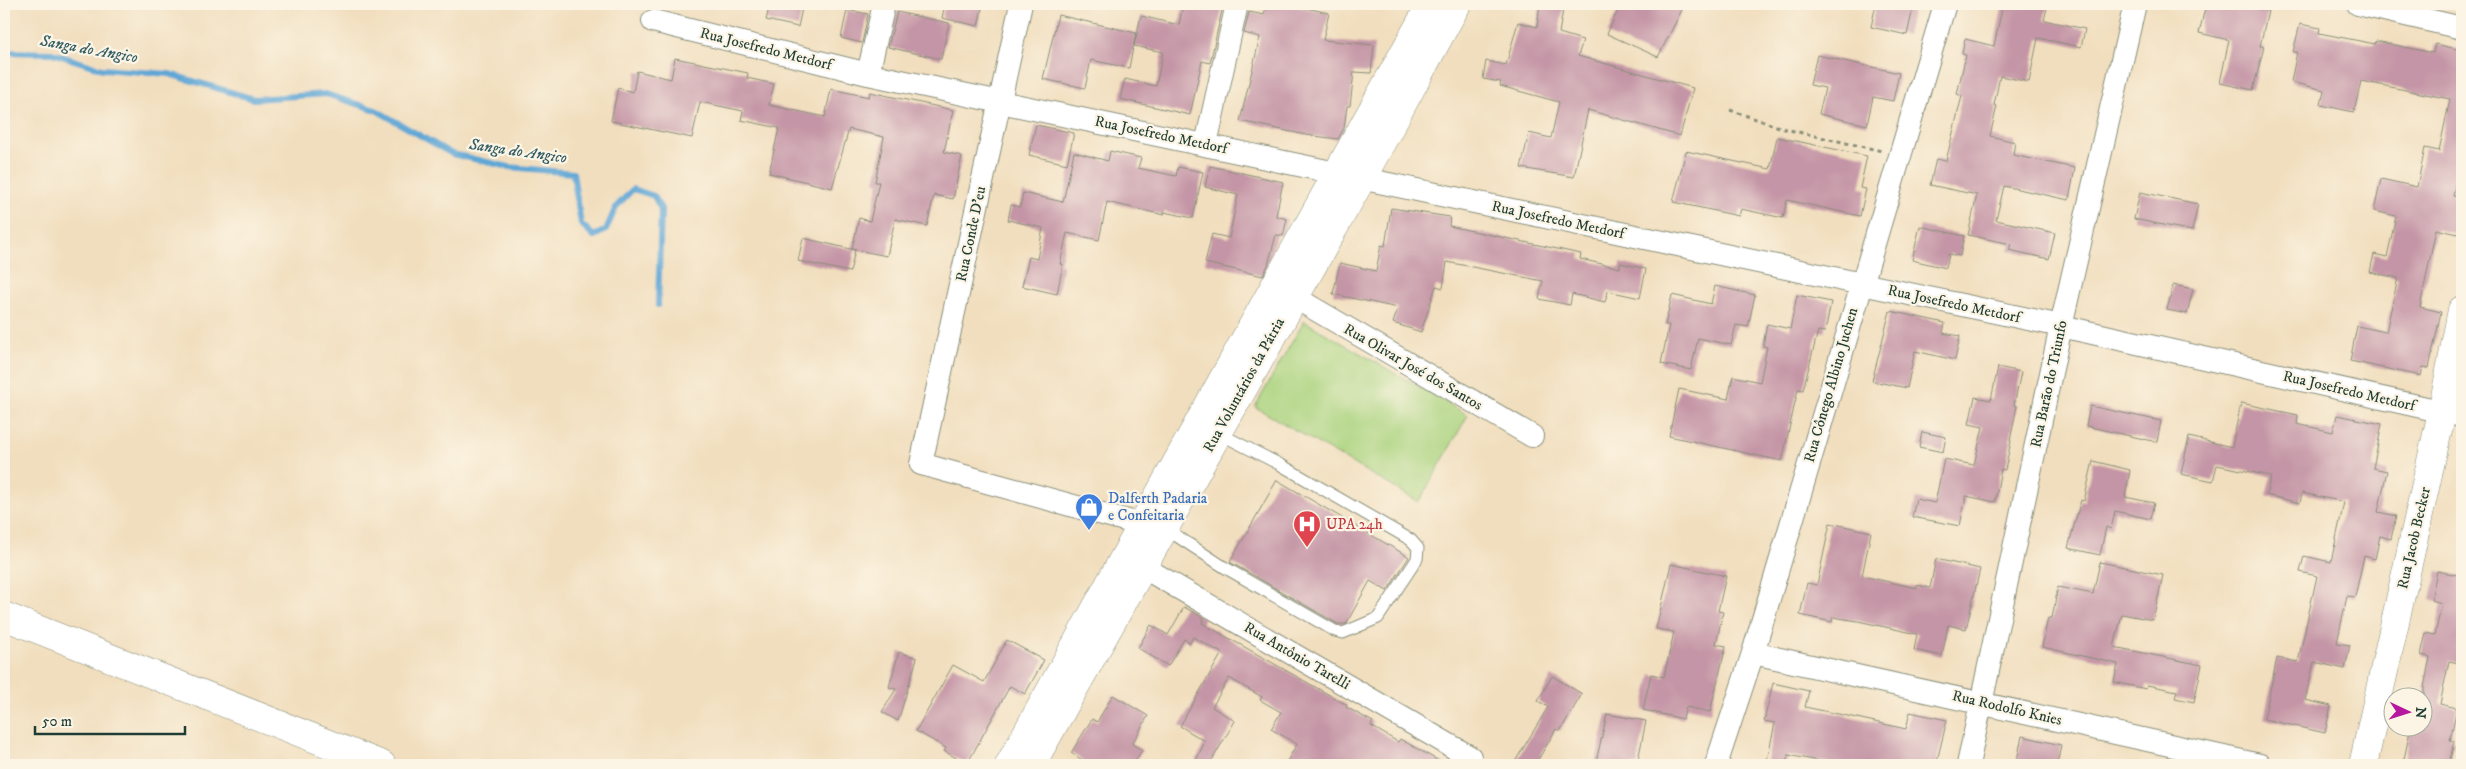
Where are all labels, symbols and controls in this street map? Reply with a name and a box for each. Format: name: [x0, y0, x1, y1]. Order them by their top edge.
street label: Rua Josefredo Metdorf: [698, 23, 836, 75]
water label: Sanga do Angico: [38, 30, 139, 67]
street label: Rua Josefredo Metdorf: [1093, 112, 1231, 159]
water label: Sanga do Angico: [467, 134, 568, 168]
street label: Rua Conde D'eu: [952, 185, 990, 283]
street label: Rua Josefredo Metdorf: [1490, 197, 1628, 244]
street label: Rua Josefredo Metdorf: [1886, 281, 2024, 328]
street label: Rua Cônego Albino Juchen: [1800, 305, 1862, 465]
street label: Rua Voluntários da Pátria: [1199, 314, 1289, 456]
street label: Rua Barão do Triunfo: [2026, 319, 2072, 449]
street label: Rua Olivar José dos Santos: [1340, 320, 1486, 414]
street label: Rua Josefredo Metdorf: [2281, 367, 2419, 416]
street label: Rua Jacob Becker: [2393, 485, 2435, 591]
place label: Dalferth Padaria e Confeitaria: [1108, 489, 1208, 525]
shop icon: Dalferth Padaria e Confeitaria: [1074, 492, 1104, 531]
hospital icon: UPA 24h: [1292, 509, 1322, 548]
place label: UPA 24h: [1326, 515, 1383, 534]
street label: Rua Antônio Tarelli: [1241, 618, 1354, 694]
street label: Rua Rodolfo Knies: [1950, 686, 2064, 730]
north arrow: [2384, 686, 2434, 736]
scale bar: [35, 704, 185, 736]
text: N: [2411, 706, 2429, 720]
text: 50 m: [42, 712, 72, 731]

